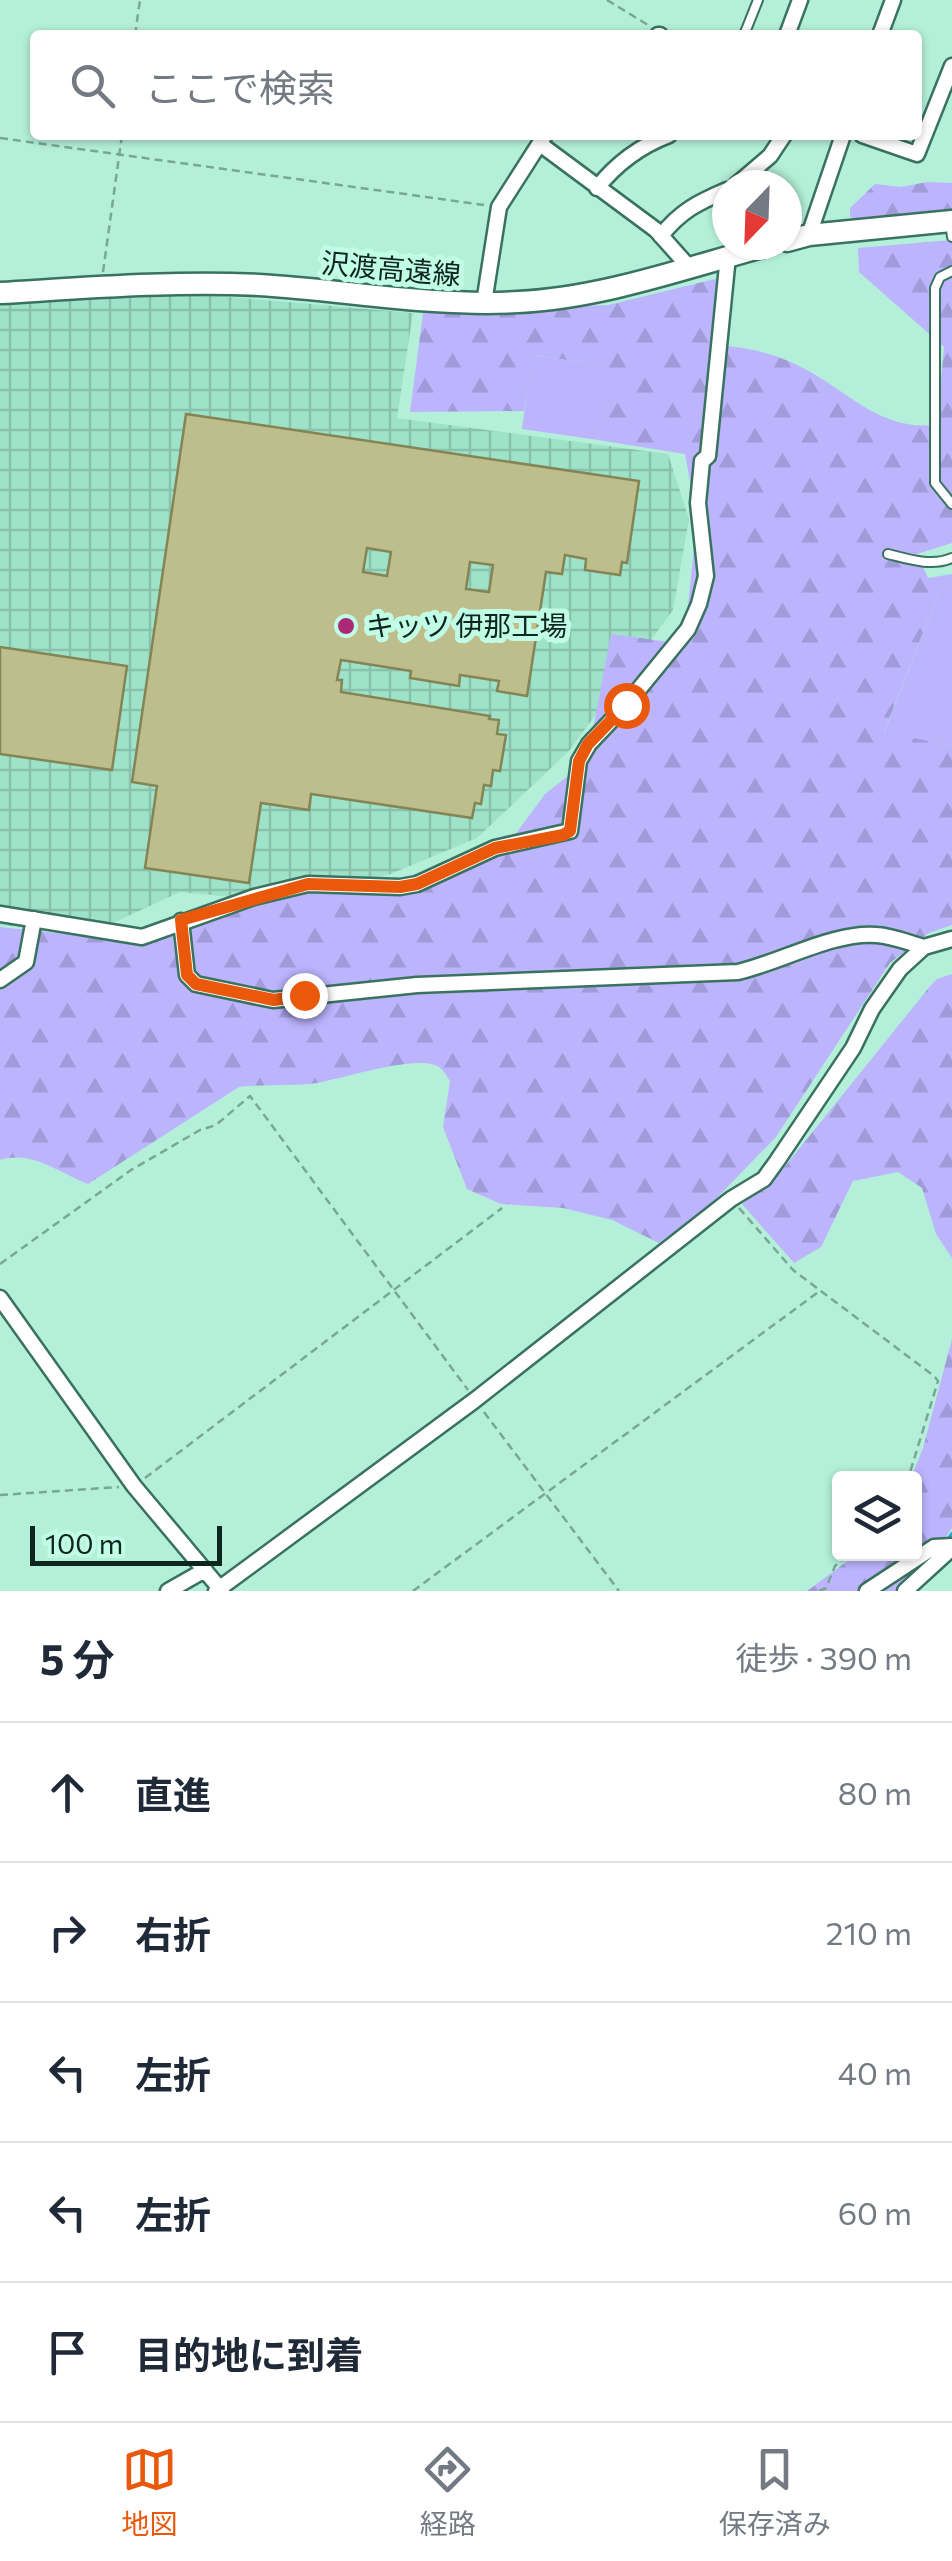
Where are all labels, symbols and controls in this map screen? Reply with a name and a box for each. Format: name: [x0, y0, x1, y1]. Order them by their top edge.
search box: [30, 30, 922, 140]
icon: search: [65, 58, 120, 113]
text: ここで検索: [145, 63, 335, 110]
north arrow: [712, 170, 802, 260]
street label: 沢渡高遠線: [320, 245, 462, 291]
place label: キッツ 伊那工場: [366, 608, 567, 642]
marker: キッツ 伊那工場: [335, 615, 357, 637]
route start: [604, 683, 650, 729]
route end: [282, 973, 328, 1019]
map controls: [832, 1471, 922, 1561]
button: layers: [832, 1471, 922, 1561]
scale bar: [30, 1521, 222, 1566]
text: 100 m: [45, 1526, 123, 1560]
text: 5 分: [40, 1632, 115, 1684]
text: 徒歩 · 390 m: [736, 1637, 912, 1677]
icon: ahead: [40, 1765, 95, 1820]
text: 直進: [135, 1770, 211, 1817]
text: 80 m: [838, 1772, 912, 1812]
icon: right: [40, 1905, 95, 1960]
text: 右折: [135, 1910, 211, 1957]
text: 210 m: [826, 1912, 912, 1952]
icon: left: [40, 2045, 95, 2100]
text: 左折: [135, 2050, 211, 2097]
text: 40 m: [838, 2052, 912, 2092]
icon: left: [40, 2185, 95, 2240]
text: 左折: [135, 2190, 211, 2237]
text: 60 m: [838, 2192, 912, 2232]
icon: arrive: [40, 2325, 95, 2380]
text: 目的地に到着: [135, 2330, 363, 2377]
tab: 地図: [121, 2442, 177, 2542]
tab: 経路: [420, 2442, 476, 2542]
tab: 保存済み: [719, 2442, 831, 2542]

